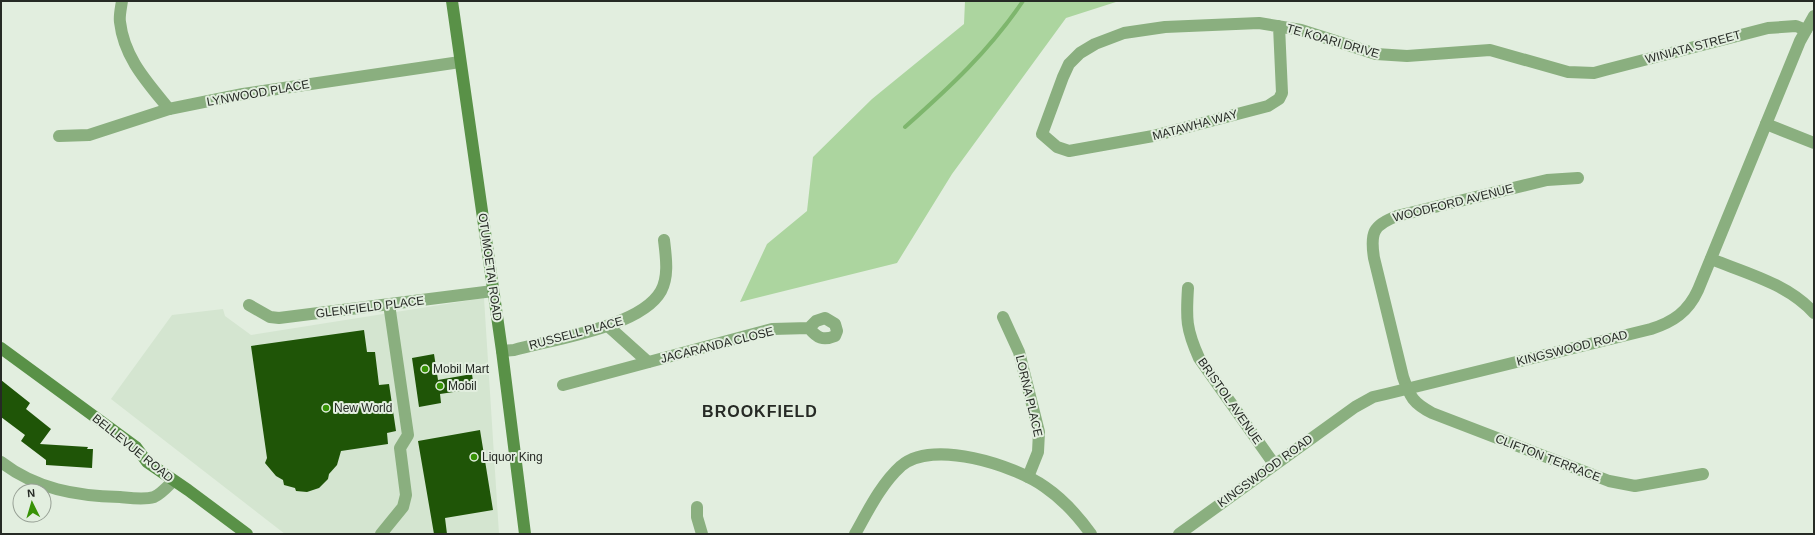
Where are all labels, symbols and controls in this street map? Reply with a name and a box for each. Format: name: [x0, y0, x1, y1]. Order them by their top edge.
street label: TE KOARI DRIVE: [1285, 21, 1381, 61]
street label: WINIATA STREET: [1644, 27, 1743, 66]
street label: LYNWOOD PLACE: [206, 77, 310, 109]
street label: MATAWHA WAY: [1151, 107, 1239, 143]
street label: WOODFORD AVENUE: [1391, 181, 1515, 225]
street label: OTUMOETAI ROAD: [476, 212, 505, 322]
street label: GLENFIELD PLACE: [315, 293, 425, 321]
street label: RUSSELL PLACE: [527, 314, 625, 352]
street label: JACARANDA CLOSE: [659, 324, 775, 366]
street label: KINGSWOOD ROAD: [1515, 327, 1629, 369]
street label: LORNA PLACE: [1013, 354, 1045, 438]
street label: BRISTOL AVENUE: [1195, 355, 1265, 447]
place label: Mobil Mart: [433, 362, 490, 376]
marker: Mobil Mart: [420, 364, 430, 374]
place label: Mobil: [448, 379, 477, 393]
marker: Mobil: [435, 381, 445, 391]
place label: New World: [334, 401, 392, 415]
marker: New World: [321, 403, 331, 413]
district label: BROOKFIELD: [702, 403, 818, 420]
street label: BELLEVUE ROAD: [90, 411, 177, 485]
street label: CLIFTON TERRACE: [1493, 431, 1603, 485]
street label: KINGSWOOD ROAD: [1215, 432, 1315, 510]
place label: Liquor King: [482, 450, 543, 464]
marker: Liquor King: [469, 452, 479, 462]
north arrow: [12, 483, 52, 523]
text: N: [27, 487, 36, 499]

